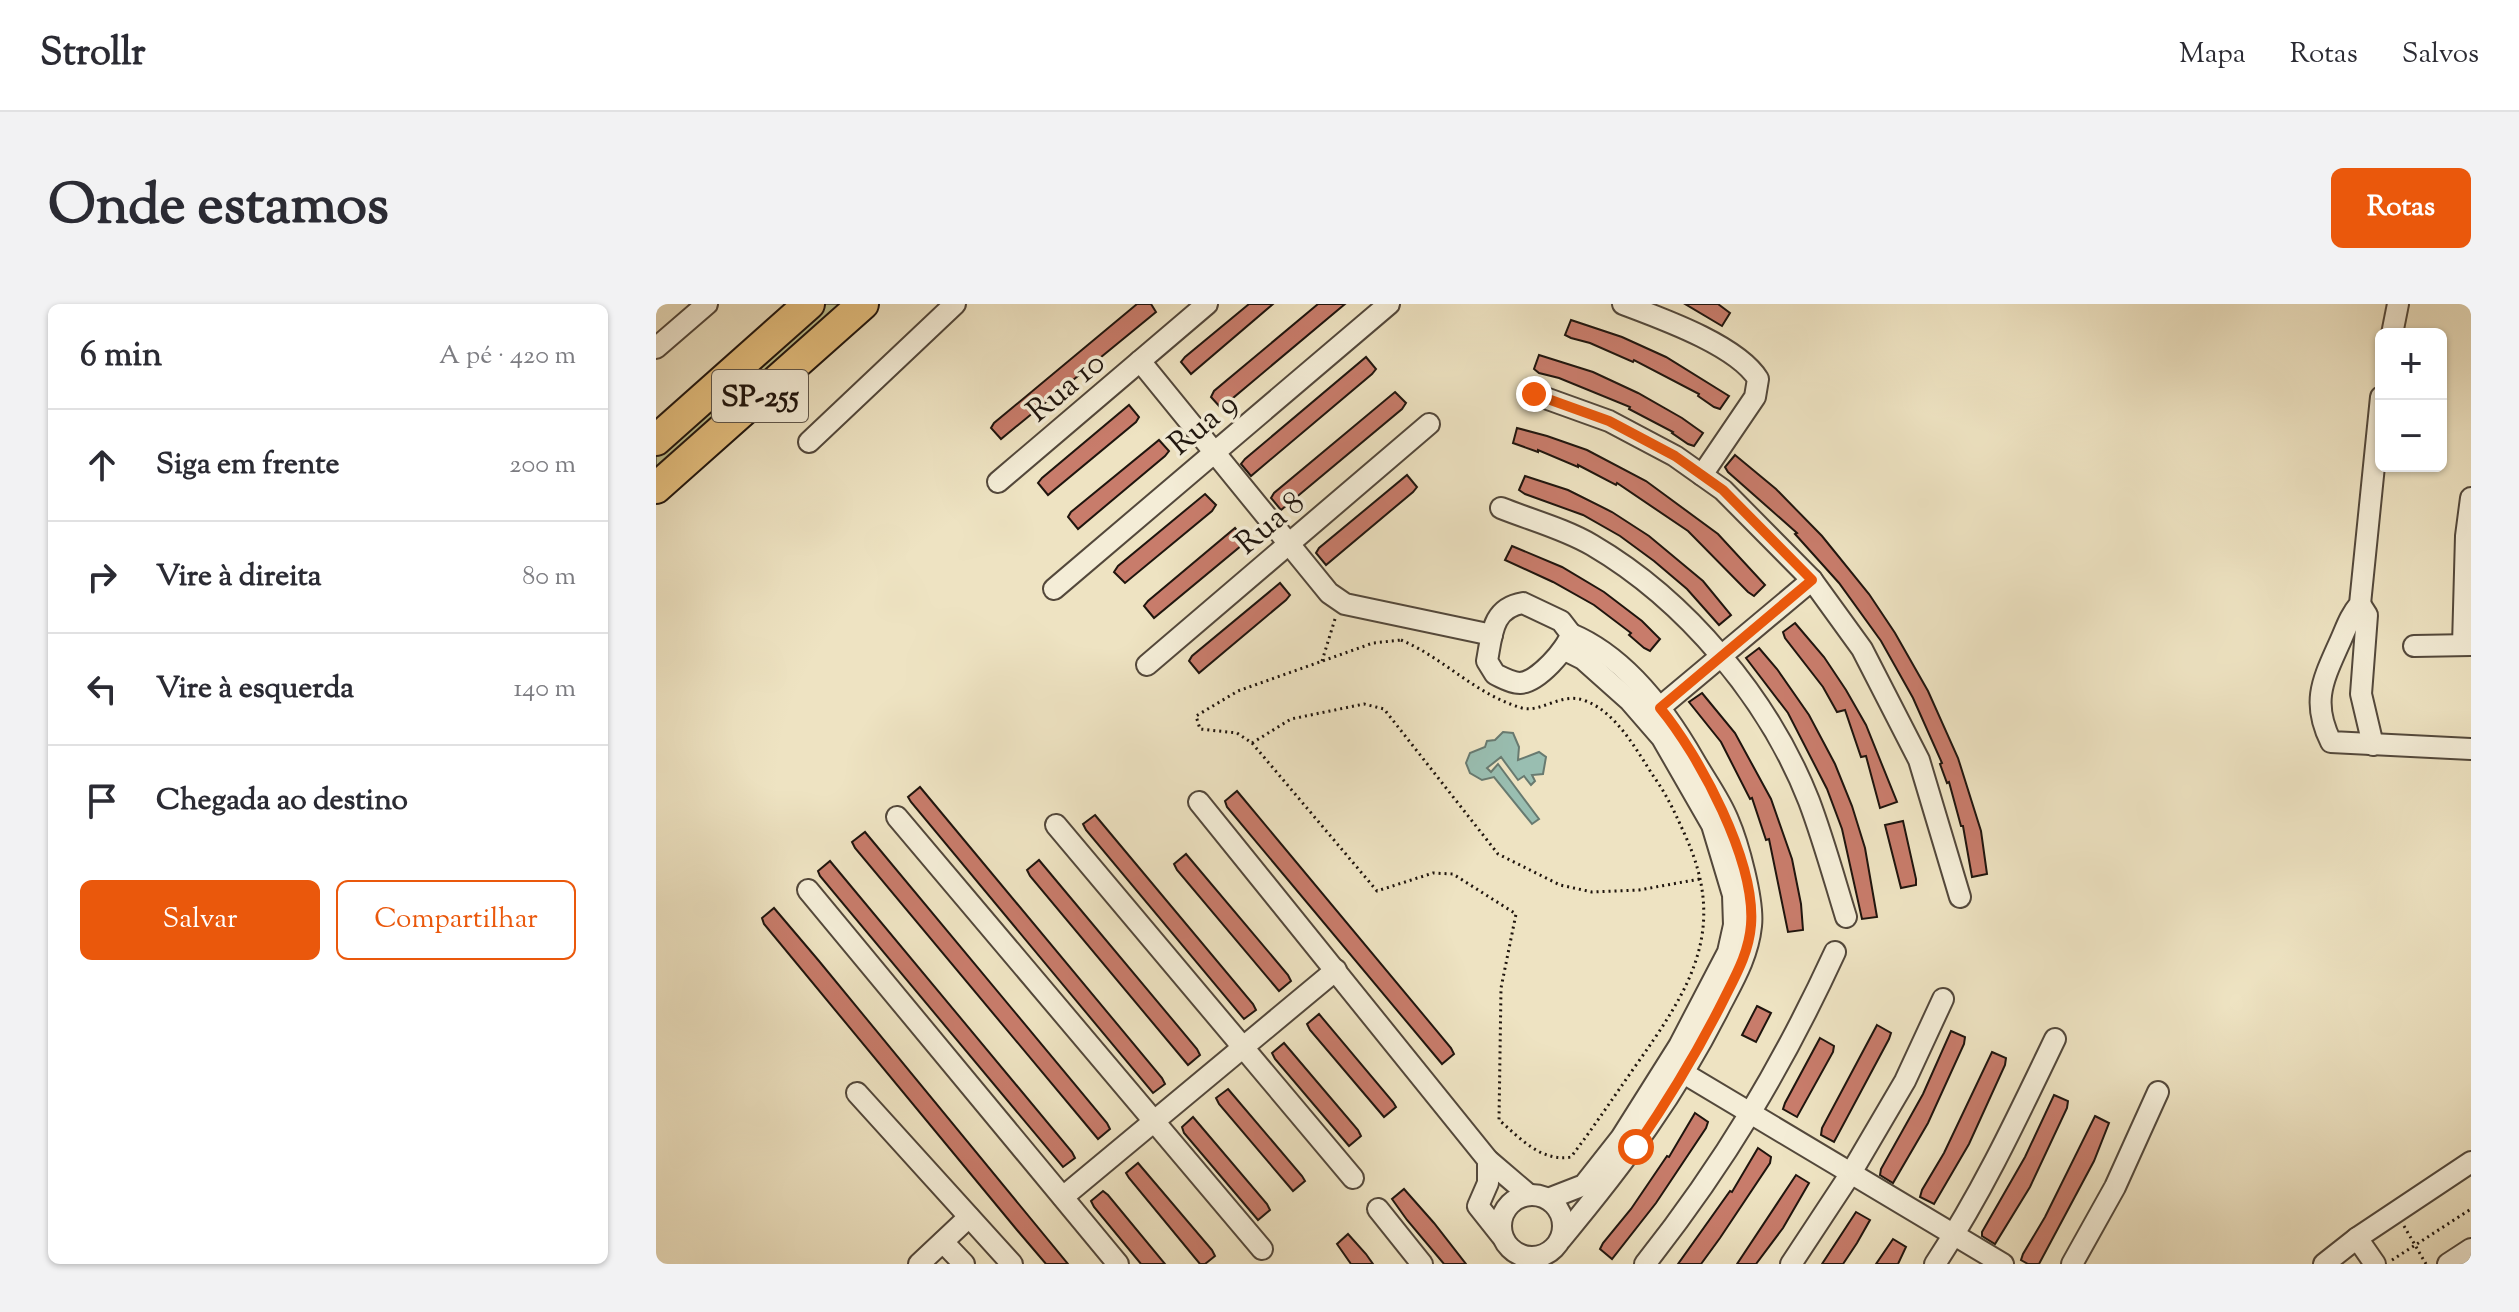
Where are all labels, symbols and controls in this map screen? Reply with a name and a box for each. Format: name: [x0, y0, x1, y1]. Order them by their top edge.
text: Strollr: [40, 28, 146, 82]
text: Mapa: [2179, 35, 2246, 75]
text: Rotas: [2290, 35, 2358, 75]
text: Salvos: [2402, 35, 2479, 75]
text: Onde estamos: [48, 168, 389, 249]
button: Rotas: [2331, 168, 2471, 248]
map controls: [2375, 328, 2447, 472]
button: +: [2375, 328, 2447, 400]
text: 6 min: [80, 332, 162, 381]
text: A pé · 420 m: [439, 338, 576, 375]
street label: Rua 10: [1018, 342, 1116, 435]
road number: SP-255: [712, 370, 808, 422]
route end: [1516, 376, 1552, 412]
street label: Rua 9: [1159, 383, 1248, 468]
button: −: [2375, 400, 2447, 472]
icon: ahead: [80, 443, 124, 487]
text: Siga em frente: [156, 444, 340, 487]
text: 200 m: [509, 447, 576, 484]
street label: Rua 8: [1226, 482, 1316, 567]
icon: right: [80, 555, 124, 599]
text: Vire à direita: [156, 556, 322, 599]
text: 80 m: [522, 559, 576, 596]
icon: left: [80, 667, 124, 711]
text: Vire à esquerda: [156, 668, 354, 711]
text: 140 m: [513, 671, 576, 708]
icon: arrive: [80, 779, 124, 823]
text: Chegada ao destino: [156, 780, 408, 823]
button: Salvar: [80, 880, 320, 960]
button: Compartilhar: [336, 880, 576, 960]
route start: [1618, 1129, 1654, 1165]

